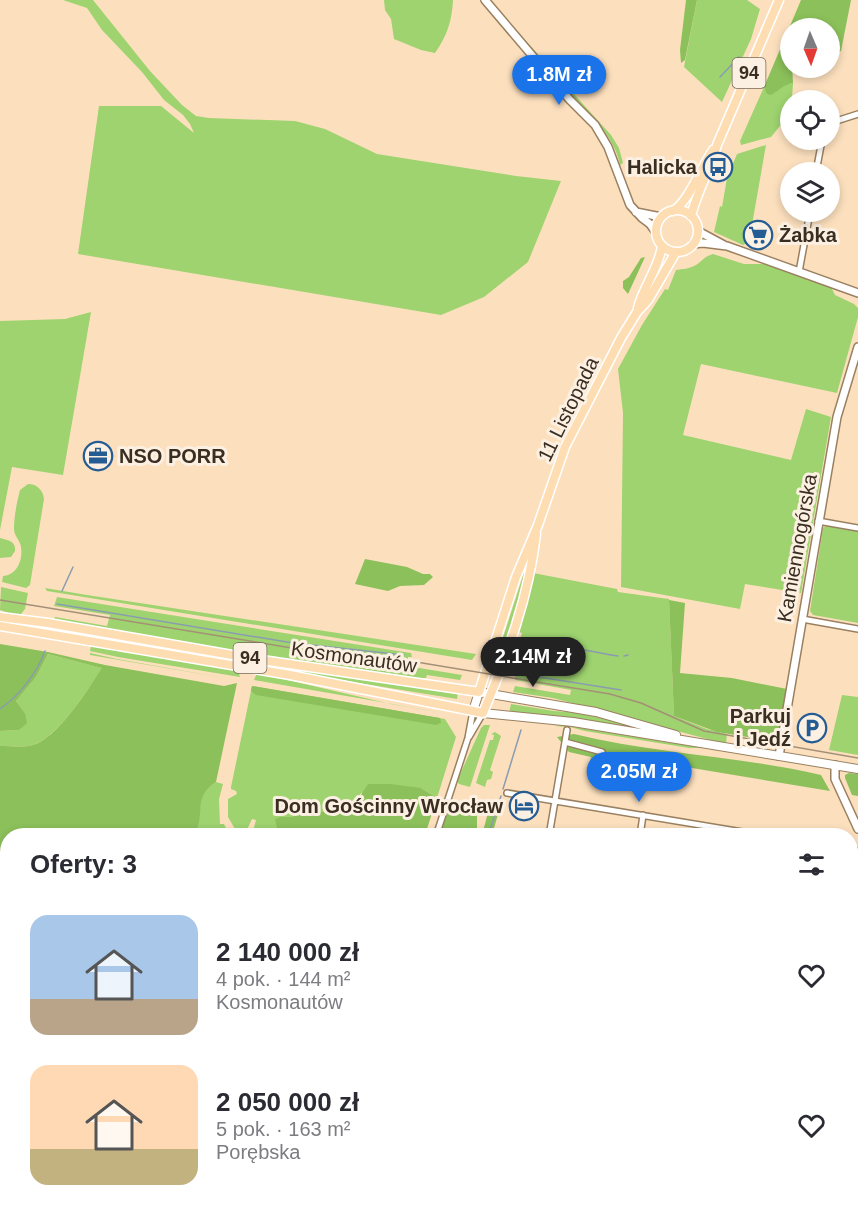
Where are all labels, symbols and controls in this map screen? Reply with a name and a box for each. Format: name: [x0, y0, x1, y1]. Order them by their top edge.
north arrow: [780, 18, 840, 78]
map controls: [780, 18, 840, 222]
pin: 1.8M zł: [504, 55, 614, 106]
road number: 94: [732, 58, 766, 88]
text: 1.8M zł: [526, 63, 592, 85]
button: locate: [780, 90, 840, 150]
bus stop icon: Halicka: [702, 151, 734, 183]
place label: Halicka: [627, 156, 698, 178]
button: layers: [780, 162, 840, 222]
supermarket icon: Żabka: [742, 219, 774, 251]
place label: Żabka: [779, 224, 838, 246]
street label: 11 Listopada: [533, 353, 603, 465]
office icon: NSO PORR: [82, 440, 114, 472]
place label: NSO PORR: [119, 445, 226, 467]
street label: Kamiennogórska: [773, 471, 821, 624]
street label: Kosmonautów: [290, 637, 419, 677]
pin: 2.14M zł: [471, 637, 595, 688]
road number: 94: [234, 643, 266, 673]
text: 2.14M zł: [495, 645, 571, 667]
place label: Parkuj i Jedź: [730, 705, 791, 750]
parking icon: Parkuj i Jedź: [796, 712, 828, 744]
pin: 2.05M zł: [577, 752, 701, 803]
text: 2.05M zł: [601, 760, 677, 782]
hotel icon: Dom Gościnny Wrocław: [508, 790, 540, 822]
place label: Dom Gościnny Wrocław: [274, 795, 503, 817]
icon: filters: [795, 848, 828, 881]
text: Oferty: 3: [30, 849, 137, 879]
text: 2 140 000 zł: [216, 937, 359, 967]
icon: home: [78, 939, 150, 1011]
icon: heart: [795, 959, 828, 992]
text: 4 pok. · 144 m²: [216, 968, 351, 990]
text: Kosmonautów: [216, 991, 343, 1013]
text: 2 050 000 zł: [216, 1087, 359, 1117]
icon: home: [78, 1089, 150, 1161]
icon: heart: [795, 1109, 828, 1142]
text: 5 pok. · 163 m²: [216, 1118, 351, 1140]
text: Porębska: [216, 1141, 301, 1163]

